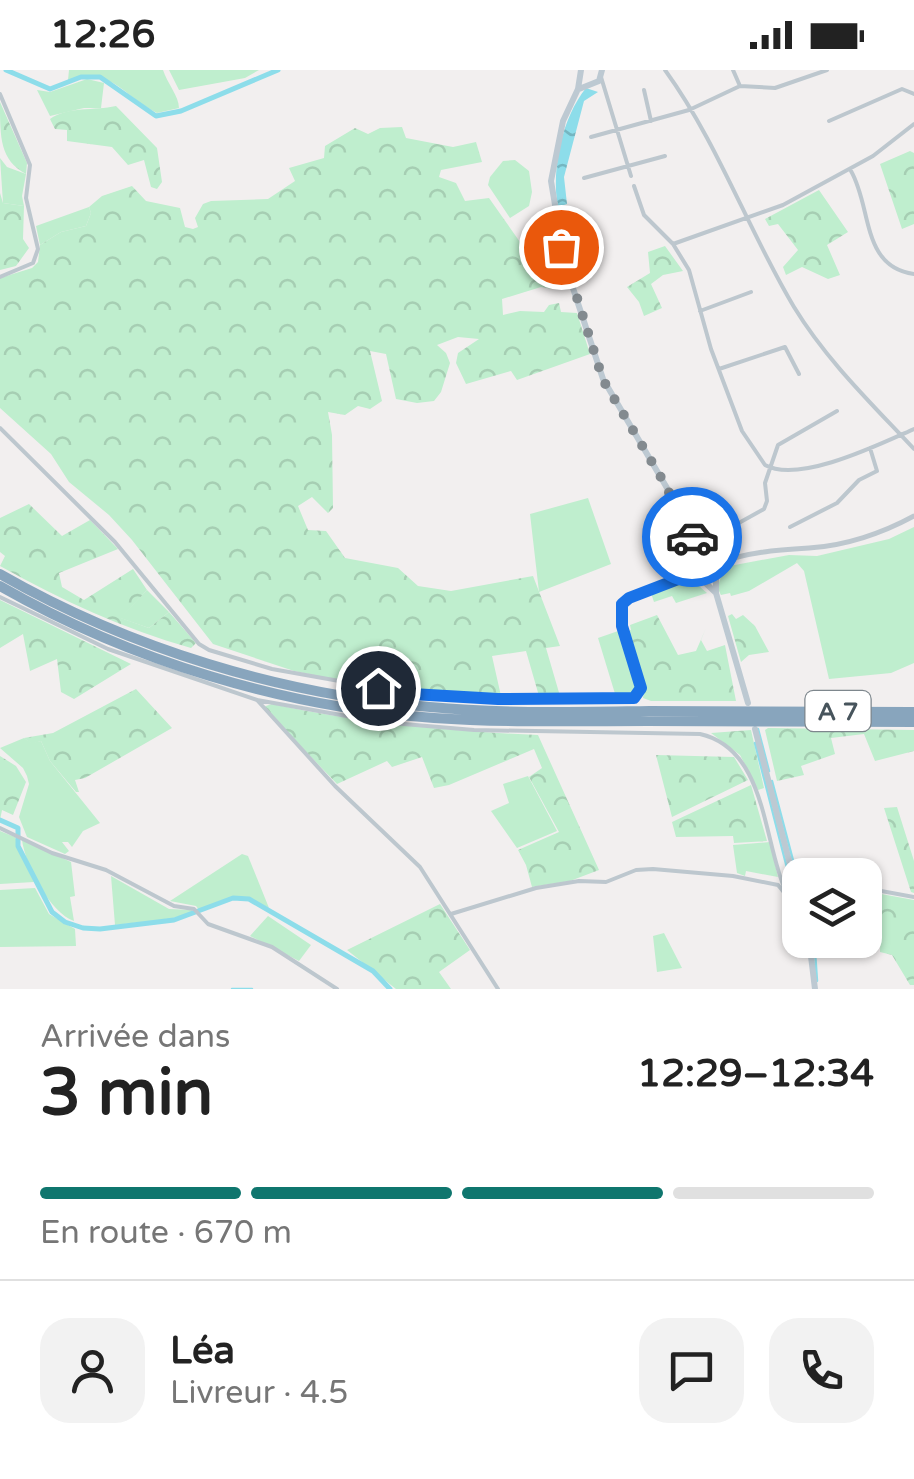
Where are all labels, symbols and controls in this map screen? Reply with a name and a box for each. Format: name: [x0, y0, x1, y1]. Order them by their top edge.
text: 12:26: [50, 12, 155, 58]
pin: [519, 205, 604, 290]
icon: bag: [534, 220, 589, 275]
courier: [642, 487, 742, 587]
icon: car: [665, 510, 720, 565]
pin: [336, 646, 421, 731]
icon: home: [351, 661, 406, 716]
road number: A 7: [806, 691, 870, 731]
map controls: [782, 858, 882, 958]
button: layers: [782, 858, 882, 958]
text: Arrivée dans: [40, 1018, 230, 1056]
text: 12:29–12:34: [637, 1051, 874, 1097]
text: 3 min: [40, 1054, 213, 1133]
text: En route · 670 m: [40, 1214, 292, 1252]
button: person: [40, 1318, 145, 1423]
button: chat: [639, 1318, 744, 1423]
button: phone: [769, 1318, 874, 1423]
text: Léa: [170, 1328, 235, 1374]
text: Livreur · 4.5: [170, 1374, 348, 1412]

